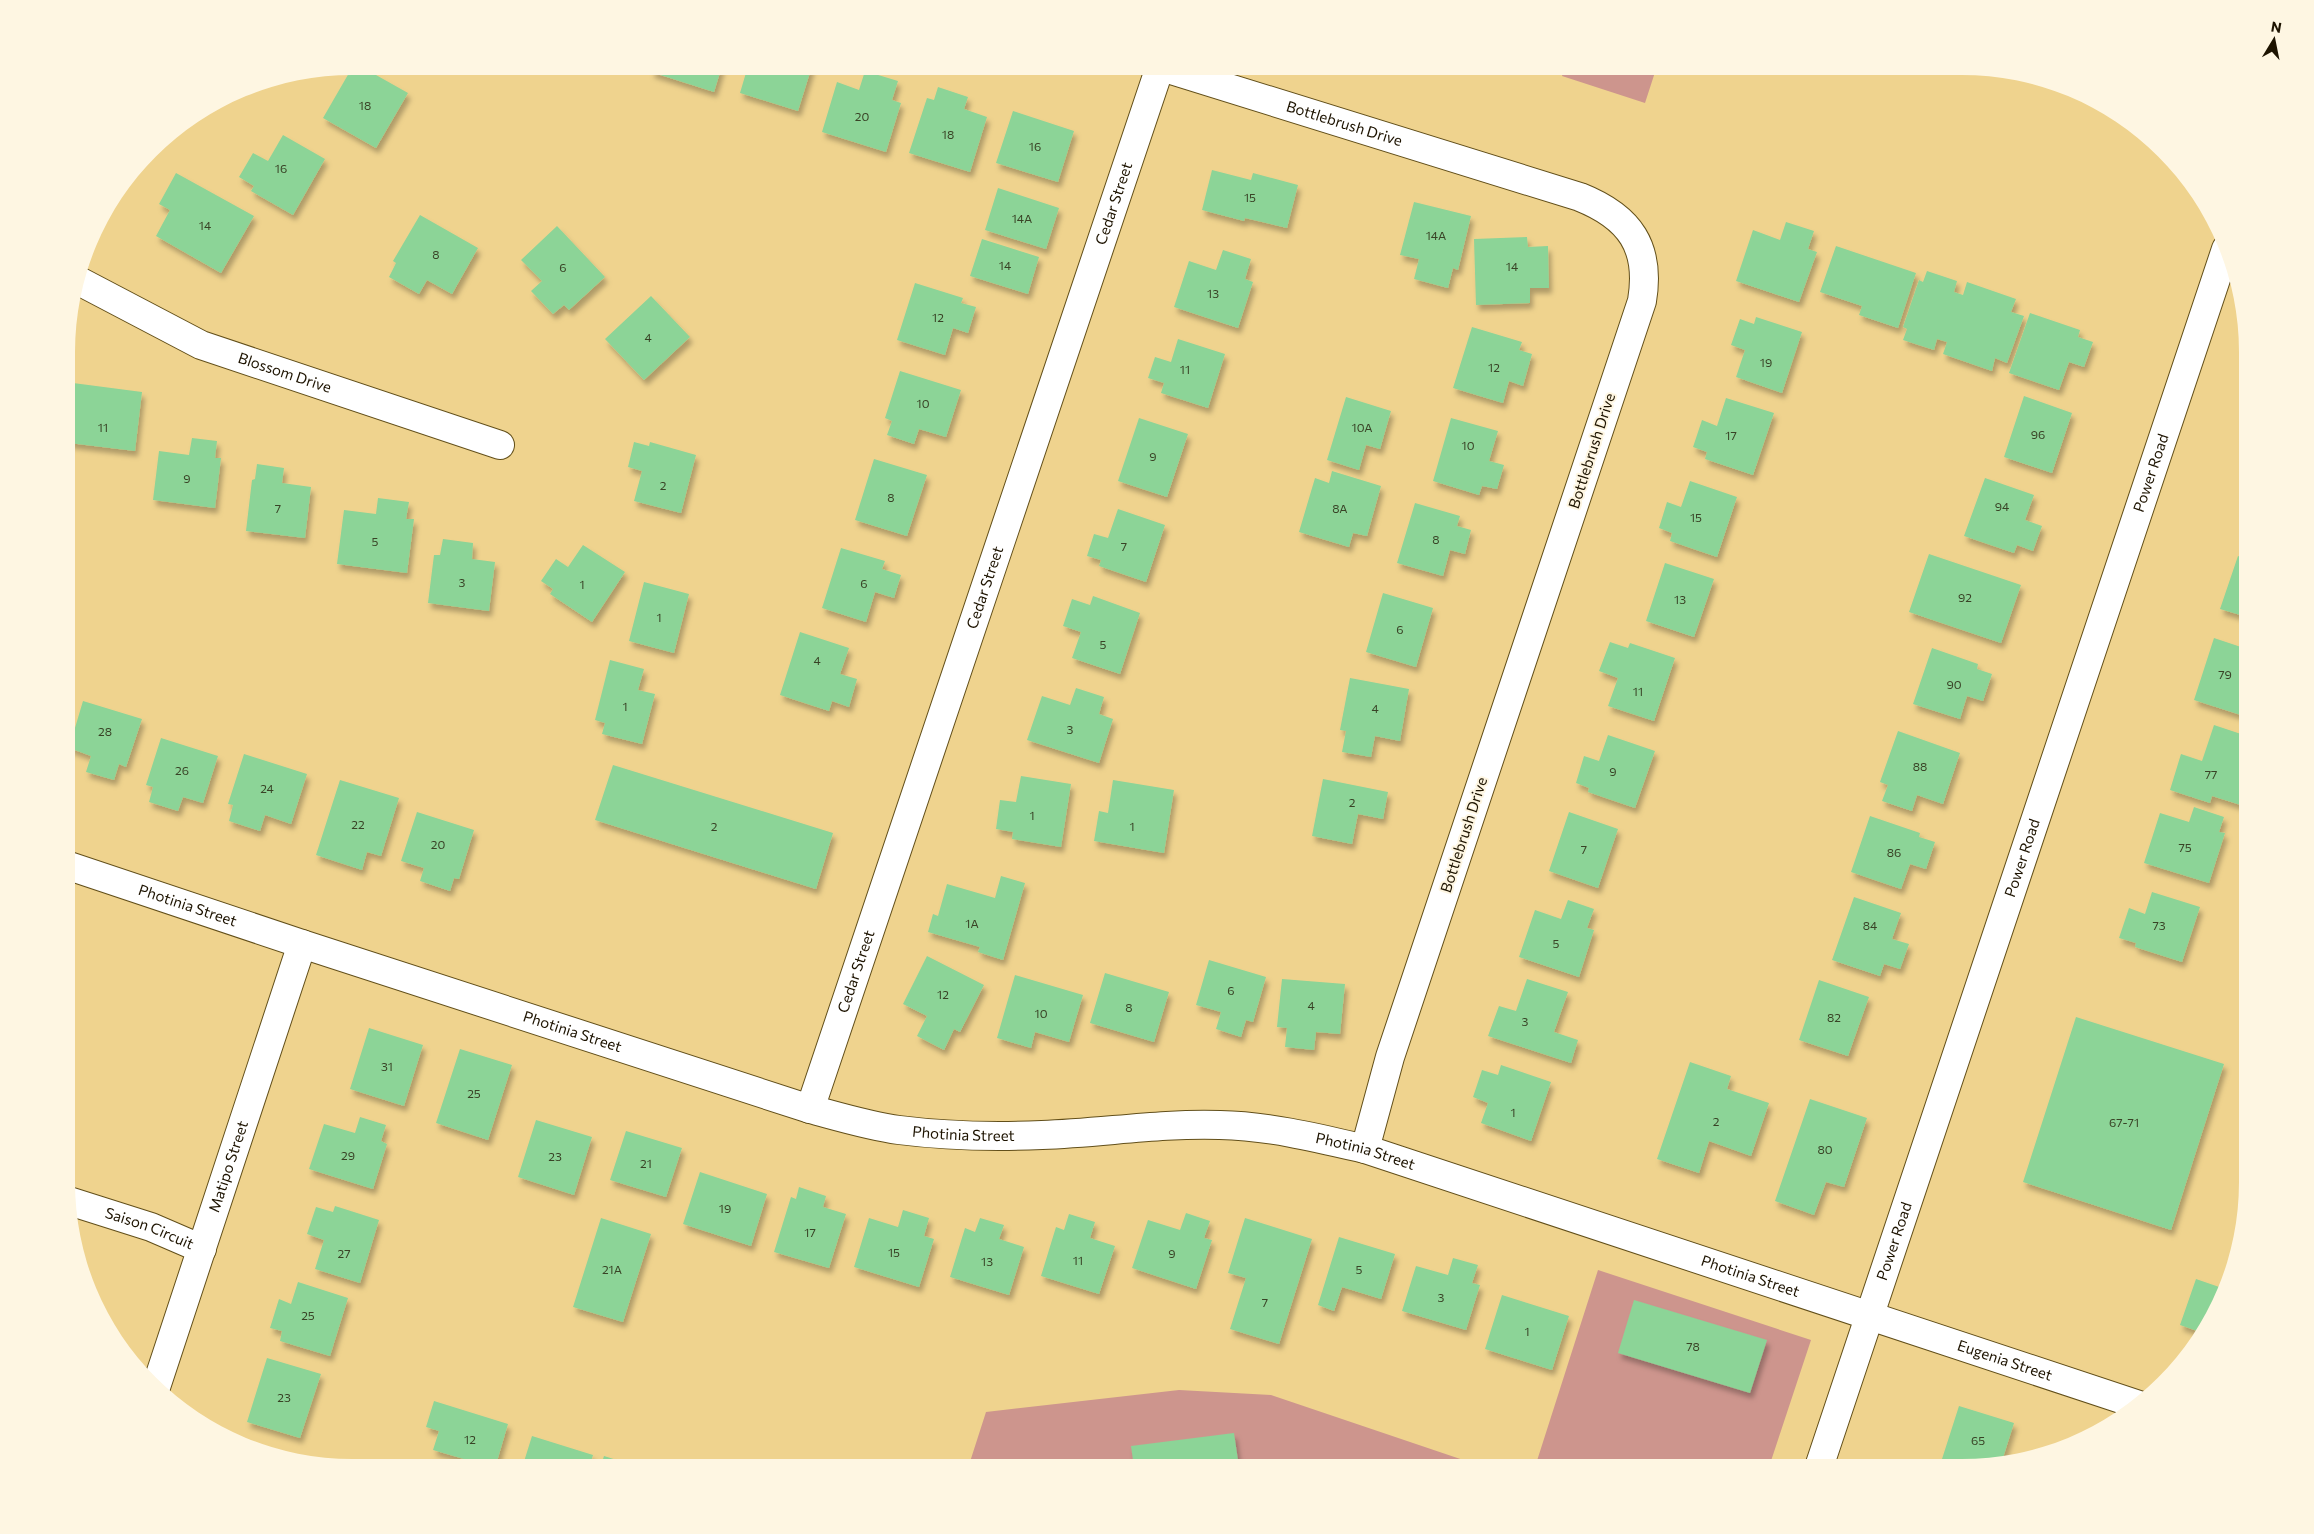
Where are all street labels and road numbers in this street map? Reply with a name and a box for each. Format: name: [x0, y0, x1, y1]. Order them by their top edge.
street label: Bottlebrush Drive: [1284, 96, 1405, 149]
street label: Cedar Street: [1091, 160, 1135, 247]
street label: Blossom Drive: [236, 348, 334, 396]
street label: Bottlebrush Drive: [1564, 391, 1618, 511]
street label: Power Road: [2129, 431, 2172, 514]
street label: Cedar Street: [962, 544, 1006, 631]
street label: Bottlebrush Drive: [1436, 775, 1490, 895]
street label: Power Road: [2000, 816, 2043, 899]
street label: Photinia Street: [136, 880, 239, 930]
street label: Cedar Street: [833, 928, 877, 1015]
street label: Photinia Street: [521, 1006, 624, 1055]
street label: Matipo Street: [204, 1118, 251, 1214]
street label: Photinia Street: [911, 1122, 1015, 1144]
street label: Photinia Street: [1314, 1128, 1418, 1173]
street label: Power Road: [1872, 1199, 1915, 1282]
street label: Saison Circuit: [103, 1203, 197, 1252]
street label: Photinia Street: [1699, 1251, 1802, 1300]
street label: Eugenia Street: [1955, 1336, 2055, 1384]

